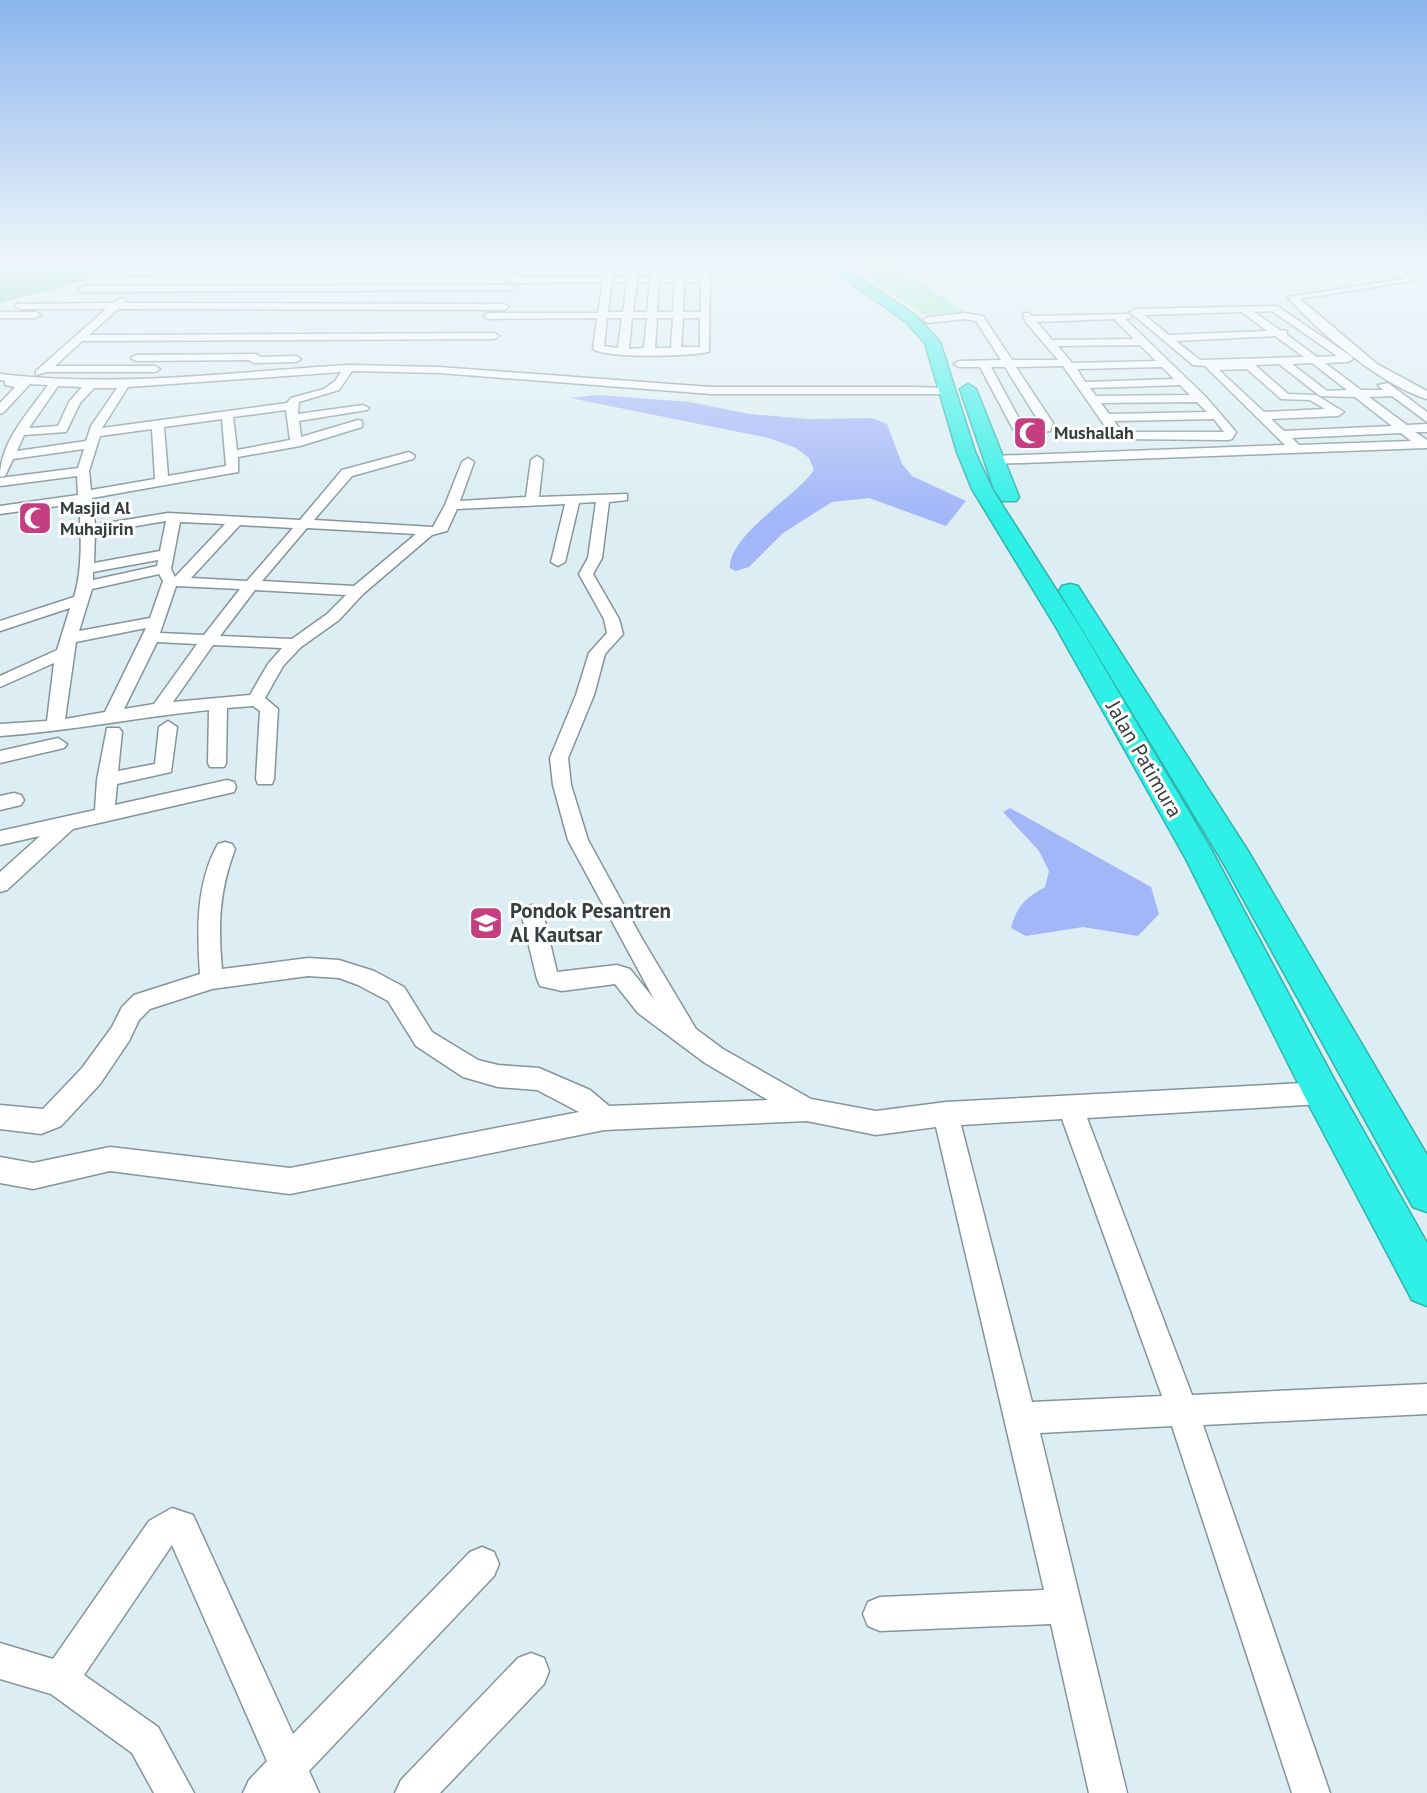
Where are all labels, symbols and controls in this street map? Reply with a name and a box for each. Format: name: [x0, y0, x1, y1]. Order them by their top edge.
mosque icon: Mushallah: [1011, 414, 1049, 452]
place label: Mushallah: [1054, 421, 1134, 444]
place label: Masjid Al Muhajirin: [60, 496, 133, 540]
mosque icon: Masjid Al Muhajirin: [16, 499, 54, 537]
street label: Jalan Patimura: [1100, 695, 1189, 822]
place label: Pondok Pesantren Al Kautsar: [510, 897, 671, 948]
school or university icon: Pondok Pesantren Al Kautsar: [467, 904, 505, 942]

